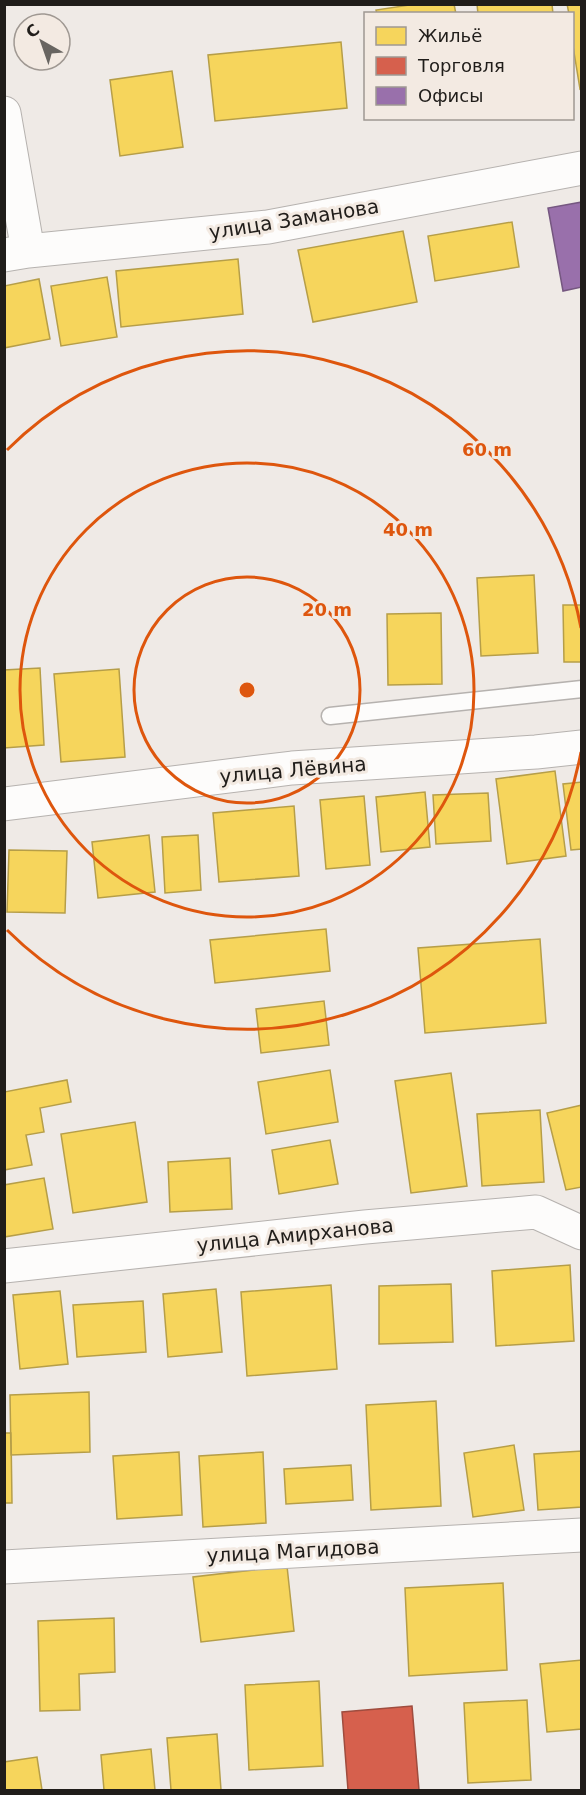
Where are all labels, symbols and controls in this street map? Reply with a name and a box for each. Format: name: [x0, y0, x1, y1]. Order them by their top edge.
north arrow: [12, 12, 72, 72]
legend: [364, 12, 574, 120]
text: С: [22, 20, 43, 42]
text: Жильё: [418, 25, 482, 46]
text: Торговля: [417, 55, 505, 76]
text: Офисы: [418, 85, 483, 106]
street label: улица Заманова: [207, 194, 381, 244]
text: 60 m: [462, 439, 512, 460]
text: 40 m: [383, 519, 433, 540]
text: 20 m: [302, 599, 352, 620]
centre of rings: [237, 680, 257, 700]
street label: улица Лёвина: [219, 752, 367, 788]
street label: улица Амирханова: [195, 1213, 395, 1257]
street label: улица Магидова: [206, 1534, 380, 1568]

